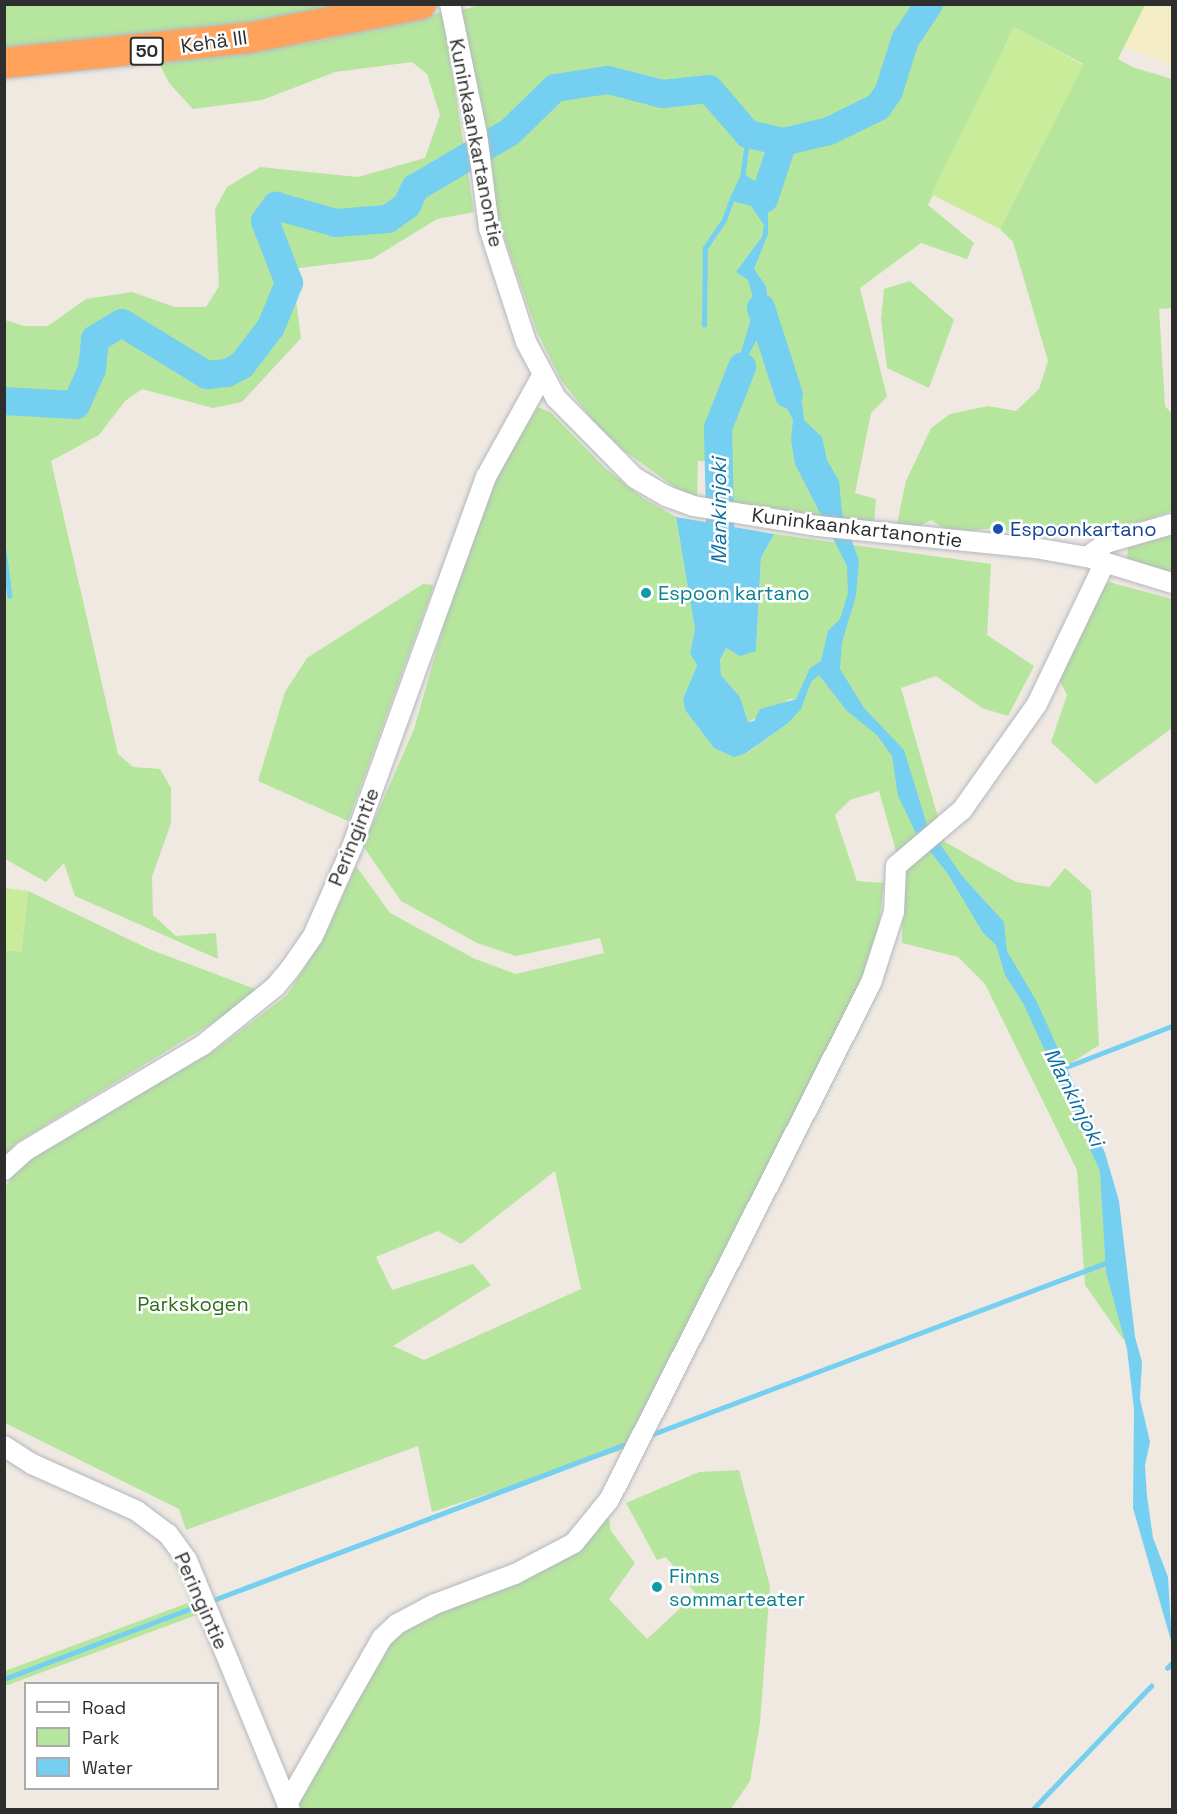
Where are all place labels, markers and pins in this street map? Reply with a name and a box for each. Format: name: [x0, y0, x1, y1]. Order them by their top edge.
place label: Espoonkartano: [1010, 517, 1156, 541]
marker: Espoonkartano: [991, 522, 1005, 536]
place label: Espoon kartano: [658, 581, 810, 605]
marker: Espoon kartano: [639, 586, 653, 600]
place label: Finns sommarteater: [669, 1564, 805, 1611]
marker: Finns sommarteater: [650, 1580, 664, 1594]

